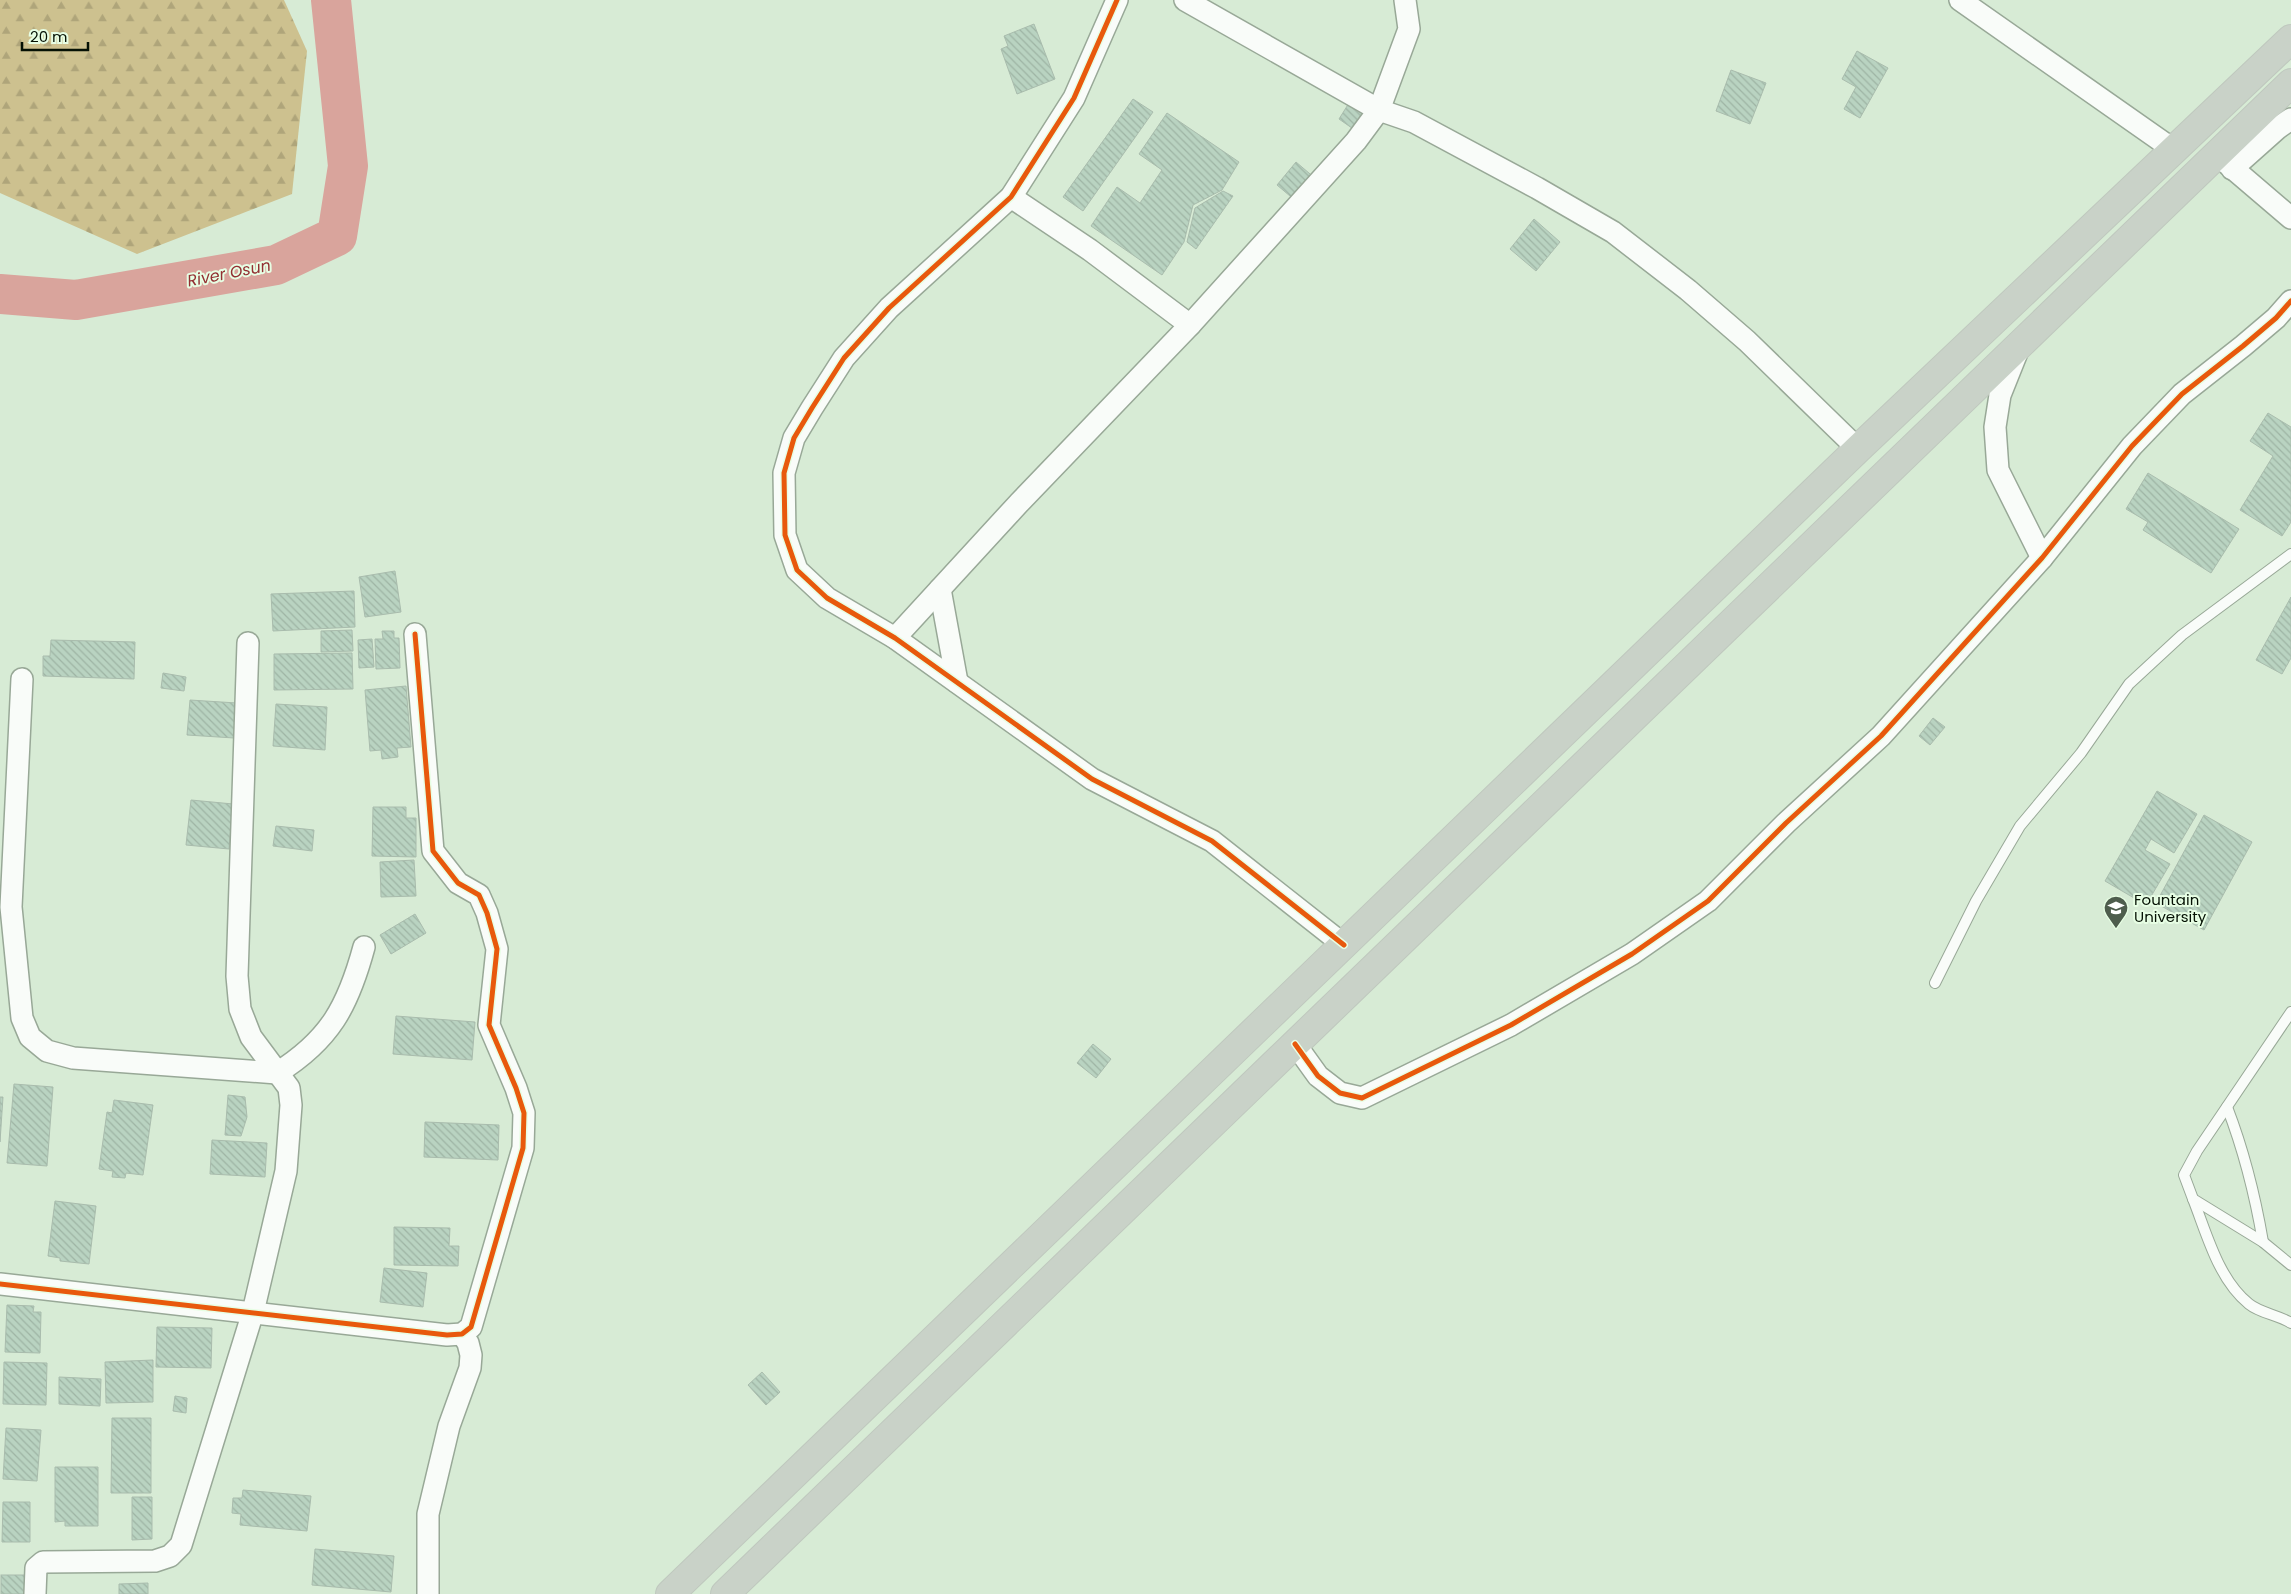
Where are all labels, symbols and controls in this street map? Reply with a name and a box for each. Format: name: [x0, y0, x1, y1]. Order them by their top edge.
scale bar: [22, 20, 89, 52]
text: 20 m: [30, 26, 68, 47]
water label: River Osun: [185, 254, 273, 292]
place label: Fountain University: [2134, 889, 2207, 927]
school or university icon: Fountain University: [2103, 895, 2129, 929]

